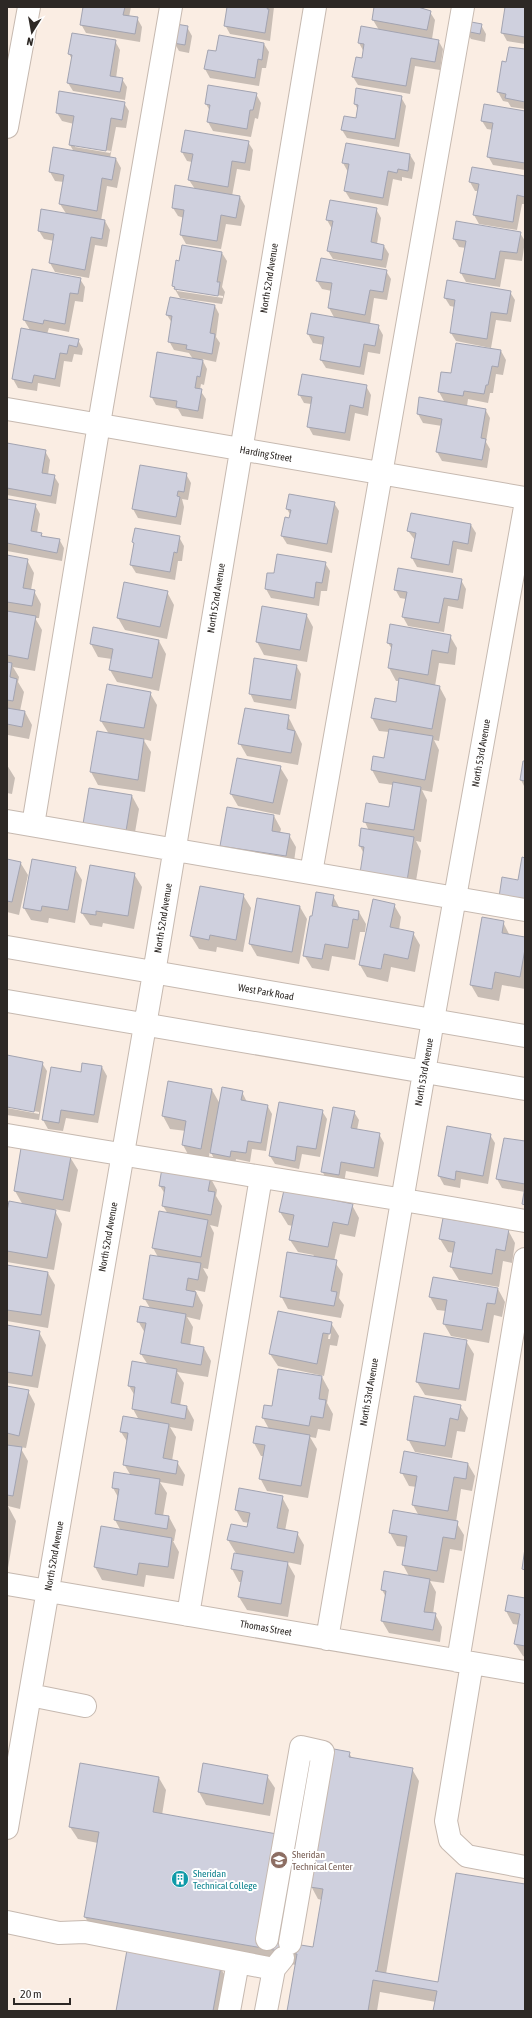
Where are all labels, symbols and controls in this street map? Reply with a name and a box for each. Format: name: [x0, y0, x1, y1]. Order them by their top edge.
north arrow: [12, 12, 52, 52]
text: N: [26, 35, 34, 48]
street label: North 52nd Avenue: [258, 242, 280, 314]
street label: Harding Street: [239, 444, 293, 464]
street label: North 52nd Avenue: [205, 562, 227, 634]
street label: North 53rd Avenue: [470, 718, 492, 788]
street label: North 52nd Avenue: [152, 882, 174, 954]
street label: West Park Road: [237, 982, 295, 1002]
street label: North 53rd Avenue: [413, 1037, 435, 1107]
street label: North 52nd Avenue: [96, 1201, 120, 1273]
street label: North 53rd Avenue: [358, 1357, 380, 1427]
street label: North 52nd Avenue: [42, 1520, 66, 1592]
street label: Thomas Street: [239, 1618, 293, 1638]
place label: Sheridan Technical Center: [292, 1849, 354, 1872]
school or university icon: Sheridan Technical Center: [269, 1850, 289, 1870]
place label: Sheridan Technical College: [193, 1868, 257, 1891]
building icon: Sheridan Technical College: [170, 1869, 190, 1889]
scale bar: [14, 1980, 70, 2006]
text: 20 m: [20, 1987, 42, 2001]

